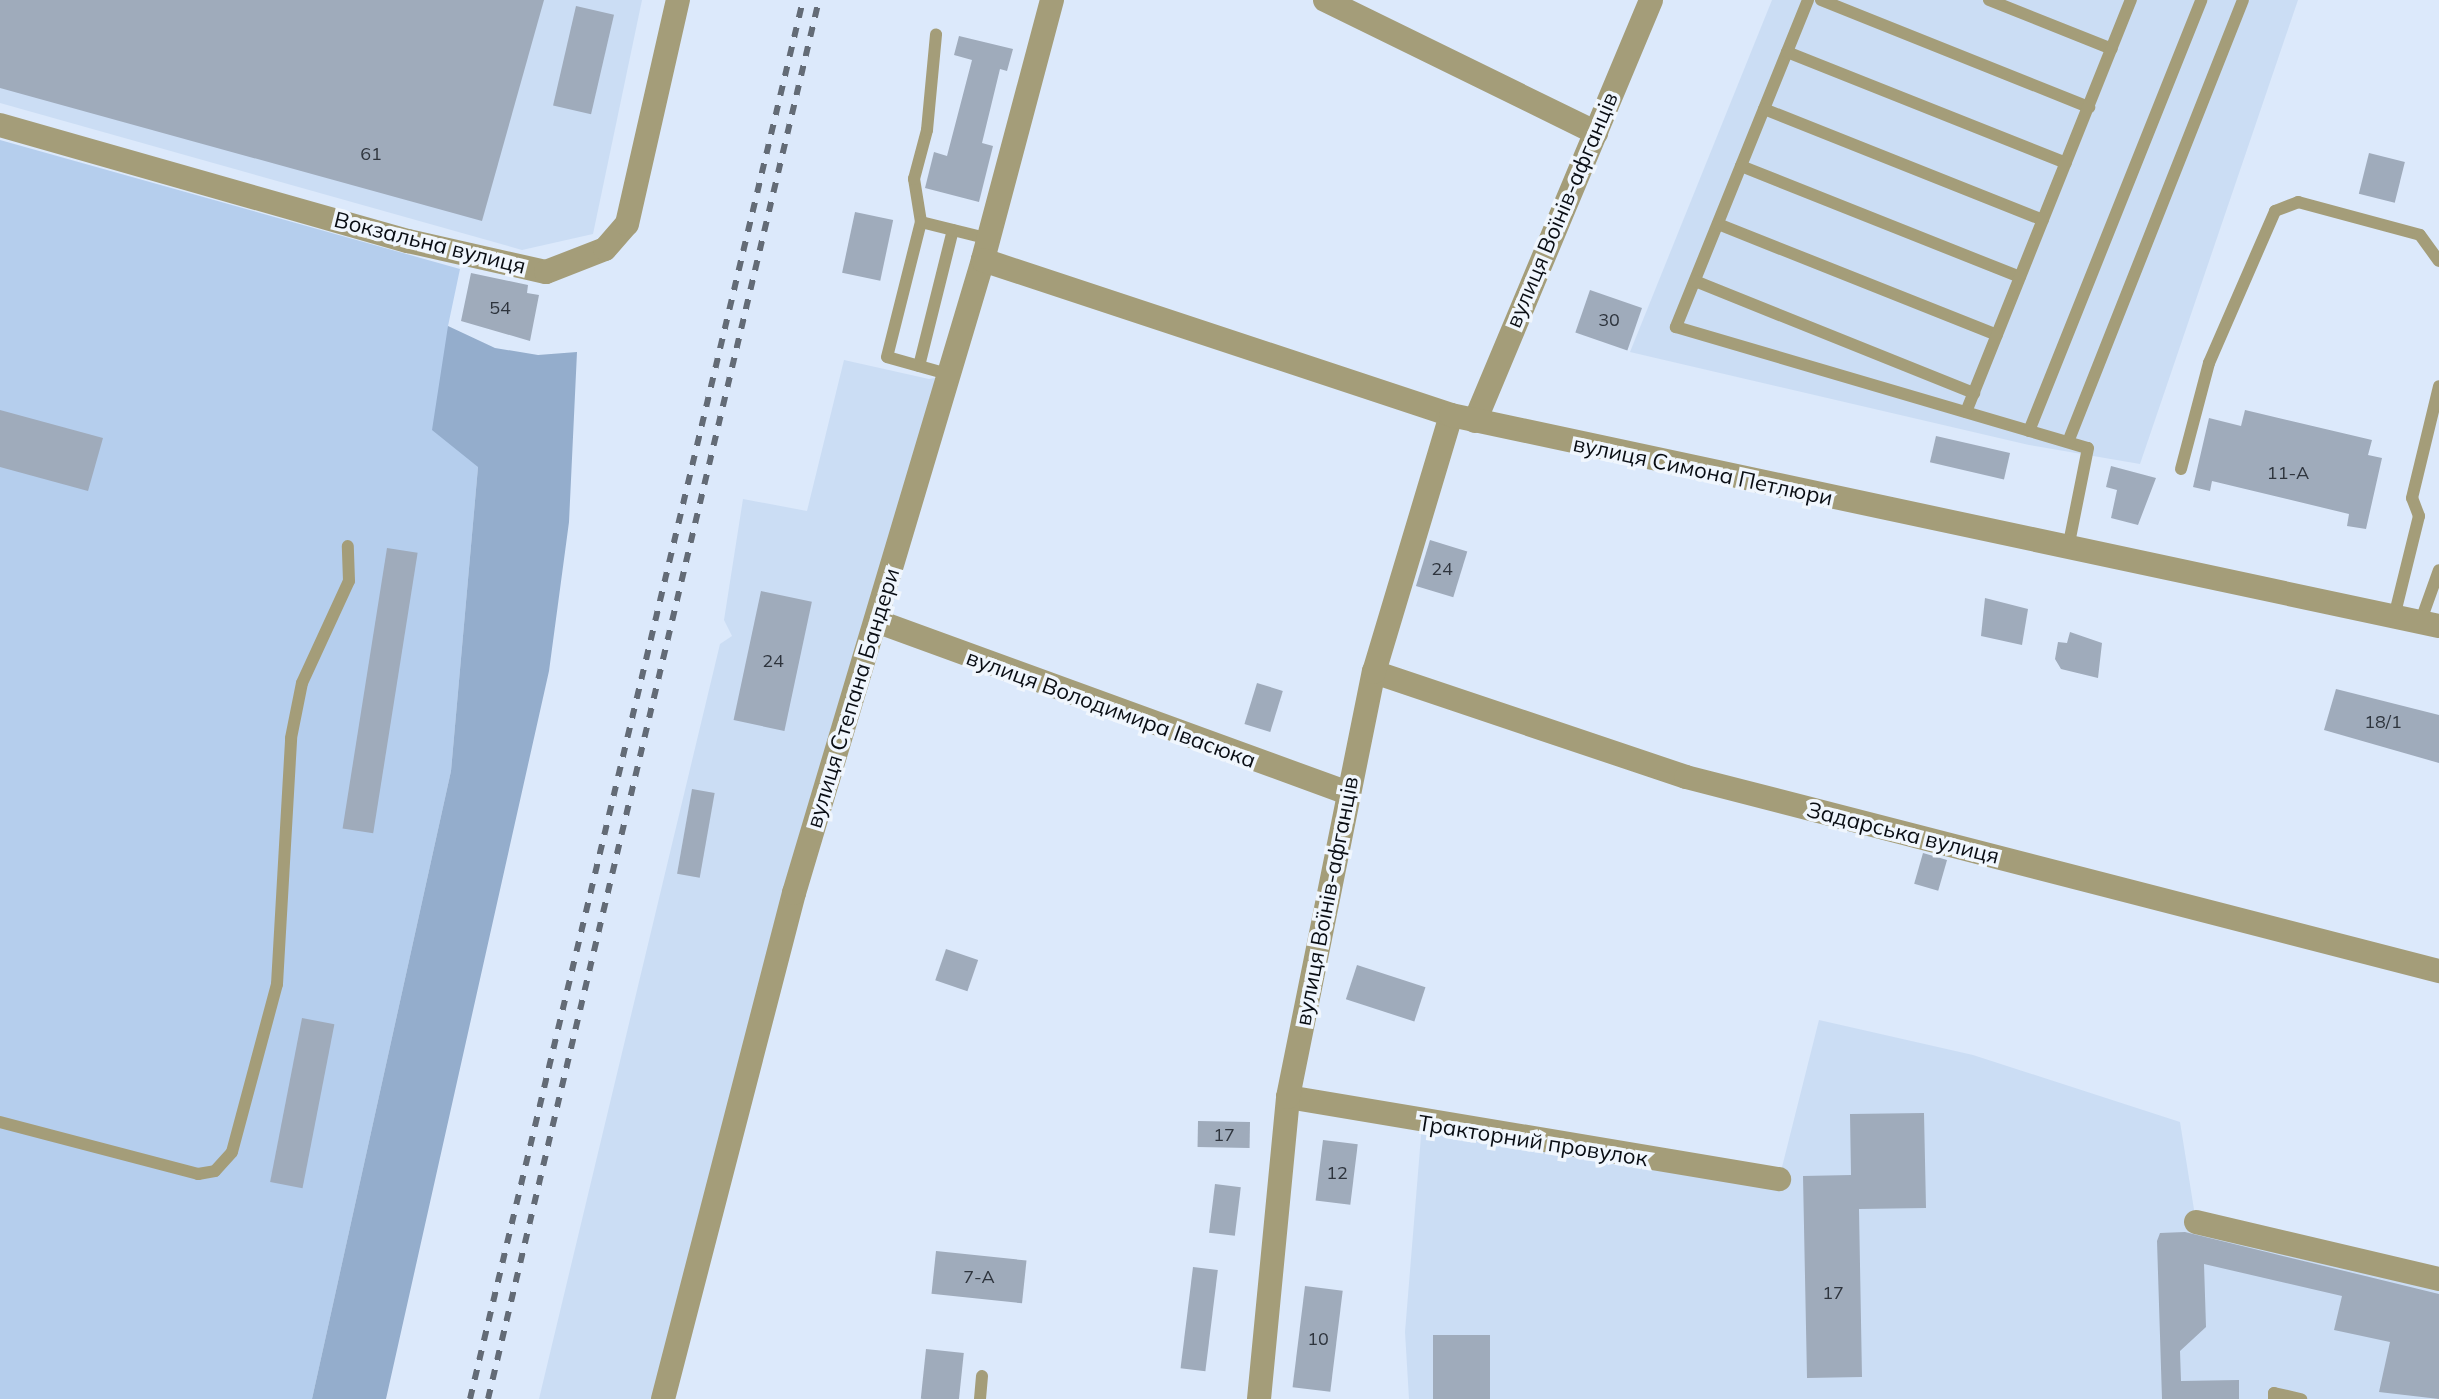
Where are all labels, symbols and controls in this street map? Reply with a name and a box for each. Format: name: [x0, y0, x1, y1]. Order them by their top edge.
street label: вулиця Воїнів-афганців: [1500, 88, 1624, 332]
house number: 61: [360, 143, 382, 165]
street label: Вокзальна вулиця: [331, 206, 529, 280]
house number: 54: [489, 297, 511, 319]
house number: 30: [1598, 309, 1620, 331]
street label: вулиця Симона Петлюри: [1571, 431, 1835, 511]
house number: 11-А: [2267, 462, 2309, 484]
house number: 24: [1431, 558, 1453, 580]
street label: вулиця Степана Бандери: [801, 565, 905, 831]
street label: вулиця Володимира Івасюка: [963, 644, 1259, 774]
house number: 24: [762, 650, 784, 672]
house number: 18/1: [2364, 711, 2402, 733]
street label: вулиця Воїнів-афганців: [1290, 774, 1364, 1028]
street label: Задарська вулиця: [1804, 796, 2002, 870]
street label: Тракторний провулок: [1416, 1110, 1650, 1172]
house number: 17: [1213, 1124, 1235, 1146]
house number: 12: [1326, 1162, 1348, 1184]
house number: 7-А: [963, 1266, 995, 1288]
house number: 17: [1822, 1282, 1844, 1304]
house number: 10: [1307, 1328, 1329, 1350]

